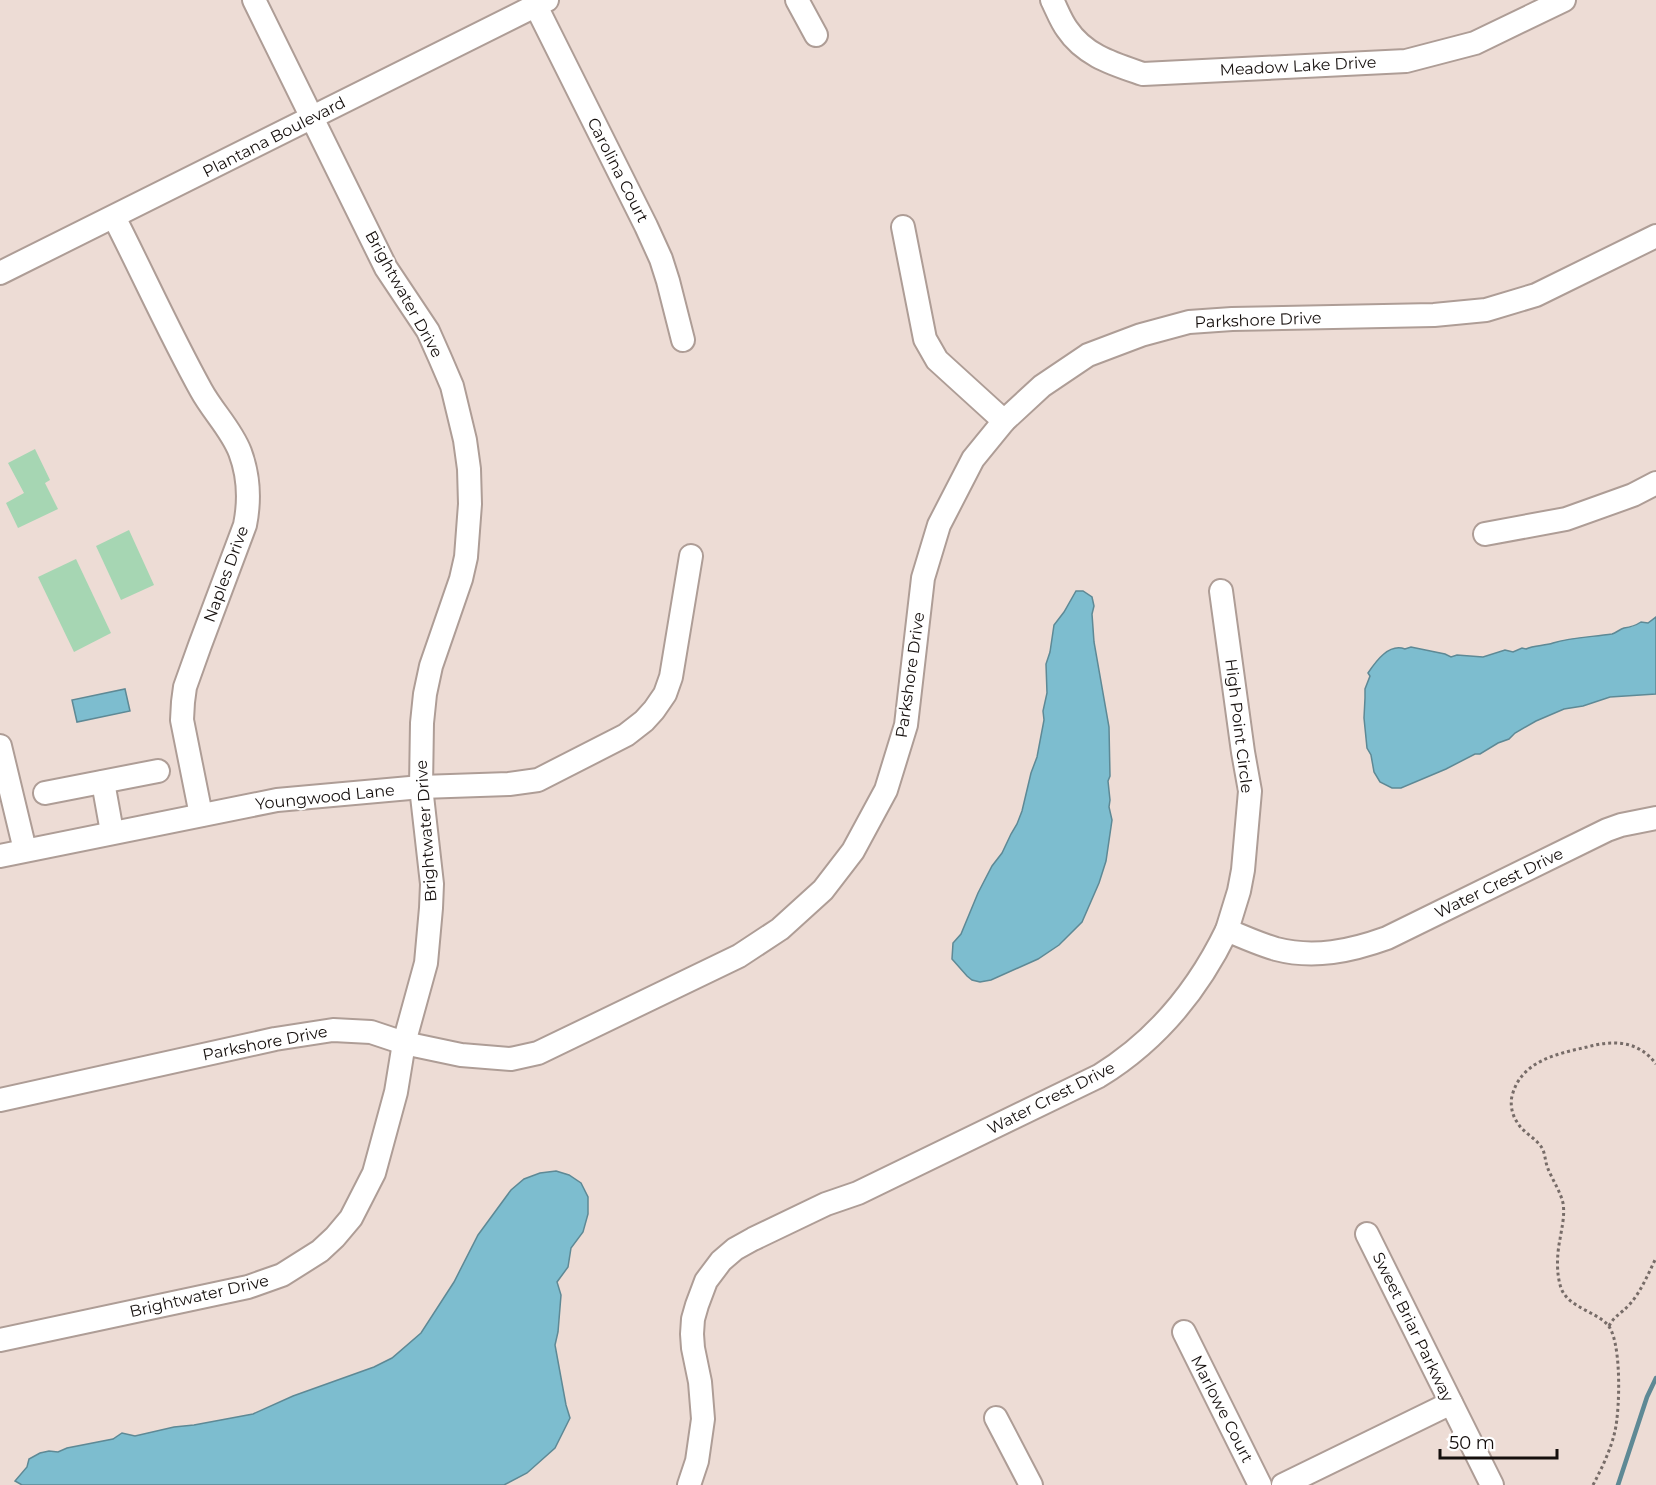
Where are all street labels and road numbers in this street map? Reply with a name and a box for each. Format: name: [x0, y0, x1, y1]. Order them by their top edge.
street label: Meadow Lake Drive: [1219, 52, 1377, 80]
street label: Plantana Boulevard: [199, 93, 349, 181]
street label: Carolina Court: [583, 115, 653, 226]
street label: Brightwater Drive: [361, 227, 447, 361]
street label: Parkshore Drive: [1194, 308, 1322, 332]
street label: Naples Drive: [200, 523, 252, 625]
street label: Parkshore Drive: [892, 611, 928, 739]
street label: High Point Circle: [1221, 658, 1257, 794]
street label: Brightwater Drive: [412, 759, 440, 903]
street label: Youngwood Lane: [254, 780, 396, 814]
street label: Water Crest Drive: [1432, 844, 1566, 922]
street label: Parkshore Drive: [201, 1022, 329, 1064]
street label: Water Crest Drive: [984, 1058, 1118, 1138]
street label: Sweet Briar Parkway: [1369, 1249, 1458, 1405]
street label: Brightwater Drive: [128, 1271, 270, 1321]
street label: Marlowe Court: [1187, 1352, 1257, 1466]

